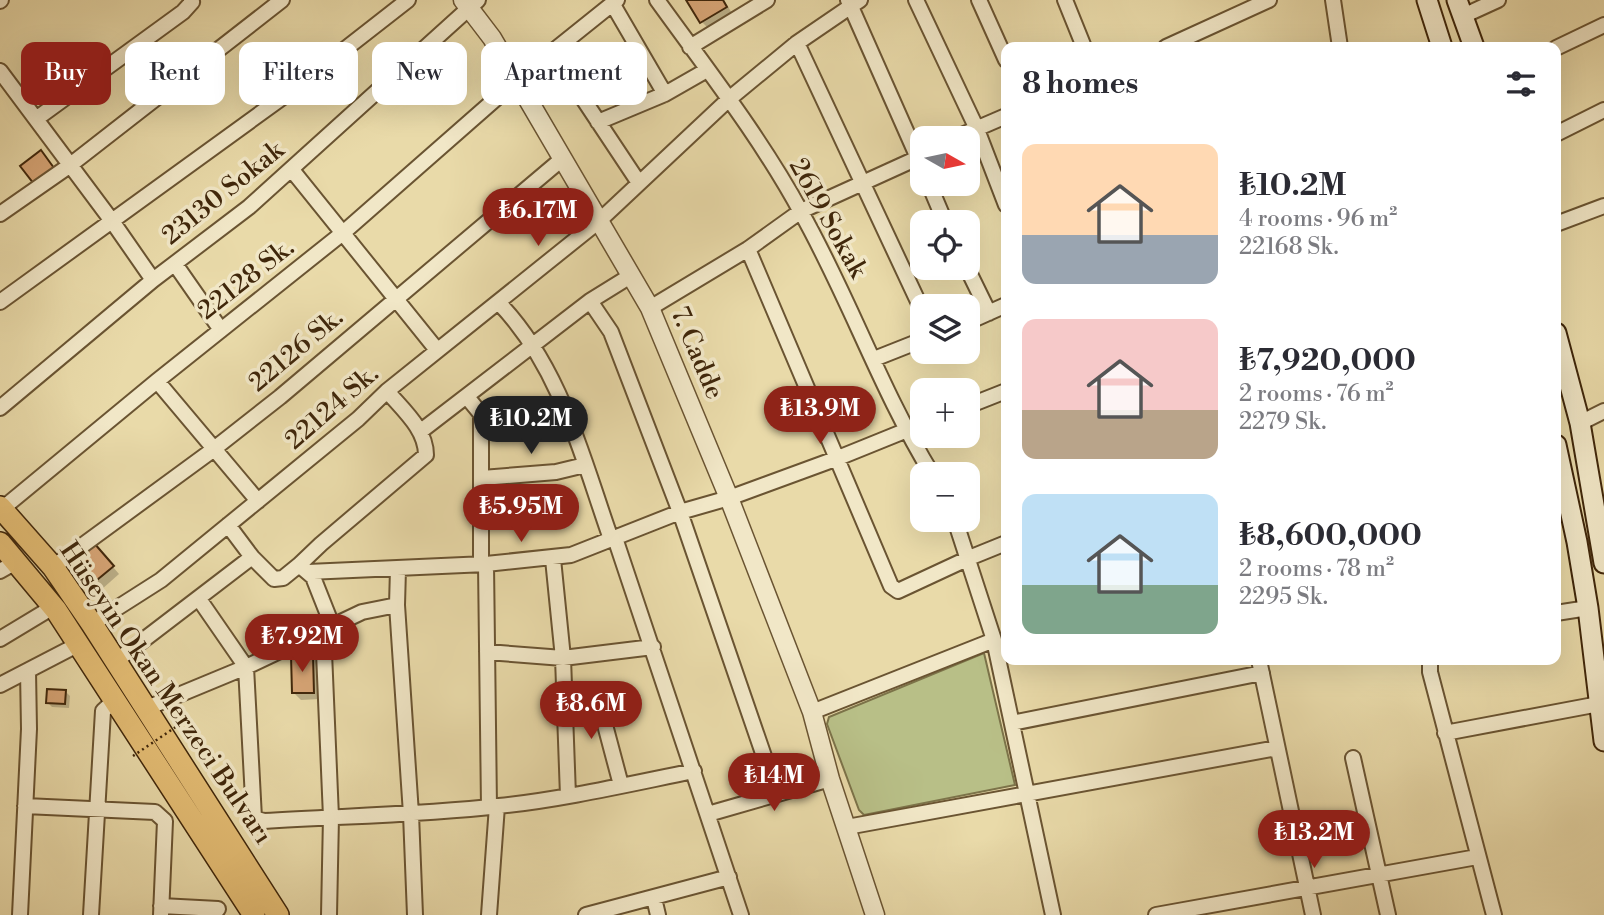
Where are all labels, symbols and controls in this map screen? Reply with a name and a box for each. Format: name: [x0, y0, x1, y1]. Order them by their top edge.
chip: Buy: [21, 42, 111, 105]
chip: Rent: [125, 42, 225, 105]
chip: Filters: [239, 42, 358, 105]
chip: New: [372, 42, 467, 105]
chip: Apartment: [481, 42, 647, 105]
text: 8 homes: [1022, 65, 1138, 103]
icon: filters: [1502, 65, 1540, 103]
north arrow: [910, 126, 980, 196]
map controls: [910, 126, 980, 532]
street label: 23130 Sokak: [156, 133, 291, 252]
street label: 2619 Sokak: [782, 153, 875, 285]
text: ₺10.2M: [1239, 167, 1346, 205]
icon: home: [1078, 172, 1162, 256]
pin: ₺6.17M: [481, 188, 595, 248]
text: ₺6.17M: [499, 197, 577, 225]
text: 4 rooms · 96 m²: [1239, 205, 1397, 233]
button: locate: [910, 210, 980, 280]
street label: 22128 Sk.: [192, 232, 300, 326]
text: 22168 Sk.: [1239, 233, 1339, 261]
button: layers: [910, 294, 980, 364]
street label: 22126 Sk.: [242, 301, 350, 399]
street label: 7. Cadde: [663, 302, 731, 404]
text: ₺7,920,000: [1239, 342, 1416, 380]
icon: home: [1078, 347, 1162, 431]
street label: 22124 Sk.: [279, 358, 385, 456]
button: +: [910, 378, 980, 448]
text: 2 rooms · 76 m²: [1239, 380, 1394, 408]
pin: ₺13.9M: [763, 386, 877, 446]
text: ₺13.9M: [780, 395, 860, 423]
pin: ₺10.2M: [474, 396, 588, 456]
text: ₺10.2M: [490, 405, 572, 433]
text: 2279 Sk.: [1239, 408, 1326, 436]
button: −: [910, 462, 980, 532]
pin: ₺5.95M: [464, 484, 578, 544]
text: ₺5.95M: [479, 493, 563, 521]
text: ₺8,600,000: [1239, 517, 1422, 555]
icon: home: [1078, 522, 1162, 606]
street label: Hüseyin Okan Merzeci Bulvarı: [53, 536, 279, 850]
text: 2 rooms · 78 m²: [1239, 555, 1394, 583]
text: 2295 Sk.: [1239, 583, 1328, 611]
pin: ₺7.92M: [245, 614, 359, 674]
text: ₺7.92M: [261, 623, 343, 651]
pin: ₺8.6M: [542, 682, 640, 741]
text: ₺8.6M: [556, 690, 626, 718]
pin: ₺14M: [733, 754, 815, 813]
text: ₺14M: [744, 762, 804, 790]
pin: ₺13.2M: [1257, 810, 1371, 870]
text: ₺13.2M: [1274, 819, 1354, 847]

